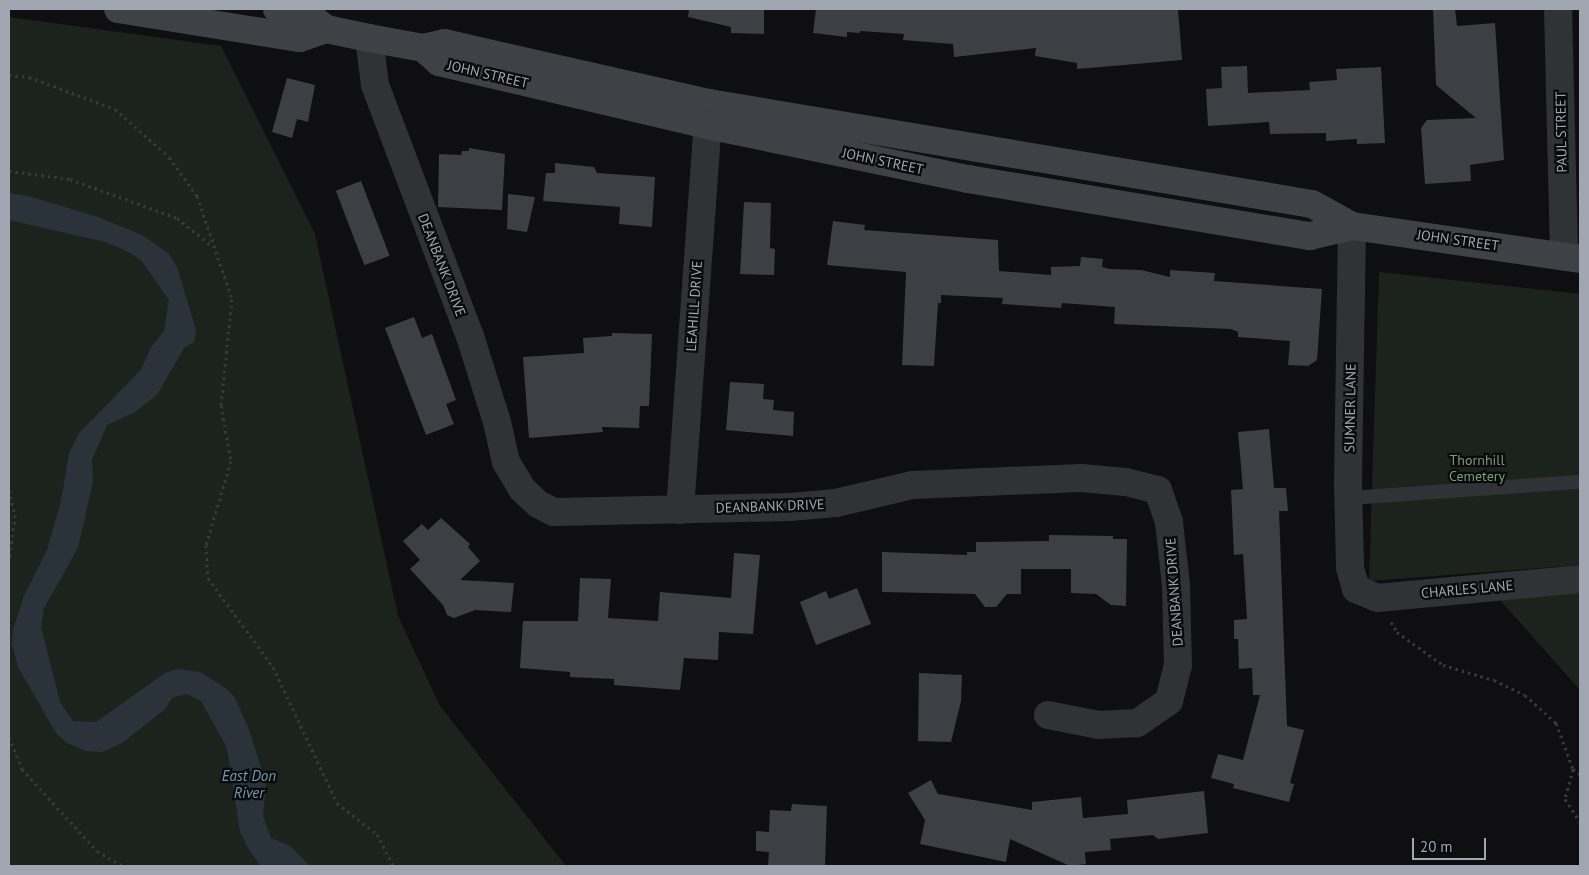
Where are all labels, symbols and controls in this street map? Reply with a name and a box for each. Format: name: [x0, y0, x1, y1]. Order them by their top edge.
street label: JOHN STREET: [446, 57, 530, 91]
street label: PAUL STREET: [1552, 91, 1570, 173]
street label: JOHN STREET: [841, 144, 925, 178]
street label: DEANBANK DRIVE: [415, 211, 469, 319]
street label: JOHN STREET: [1416, 226, 1500, 254]
street label: LEAHILL DRIVE: [682, 260, 706, 352]
street label: SUMNER LANE: [1341, 363, 1359, 453]
park label: Thornhill Cemetery: [1449, 452, 1505, 484]
street label: DEANBANK DRIVE: [715, 496, 825, 516]
street label: DEANBANK DRIVE: [1162, 537, 1186, 647]
street label: CHARLES LANE: [1420, 577, 1514, 601]
water label: East Don River: [222, 766, 276, 801]
scale bar: [1414, 828, 1488, 860]
text: 20 m: [1420, 837, 1453, 856]

